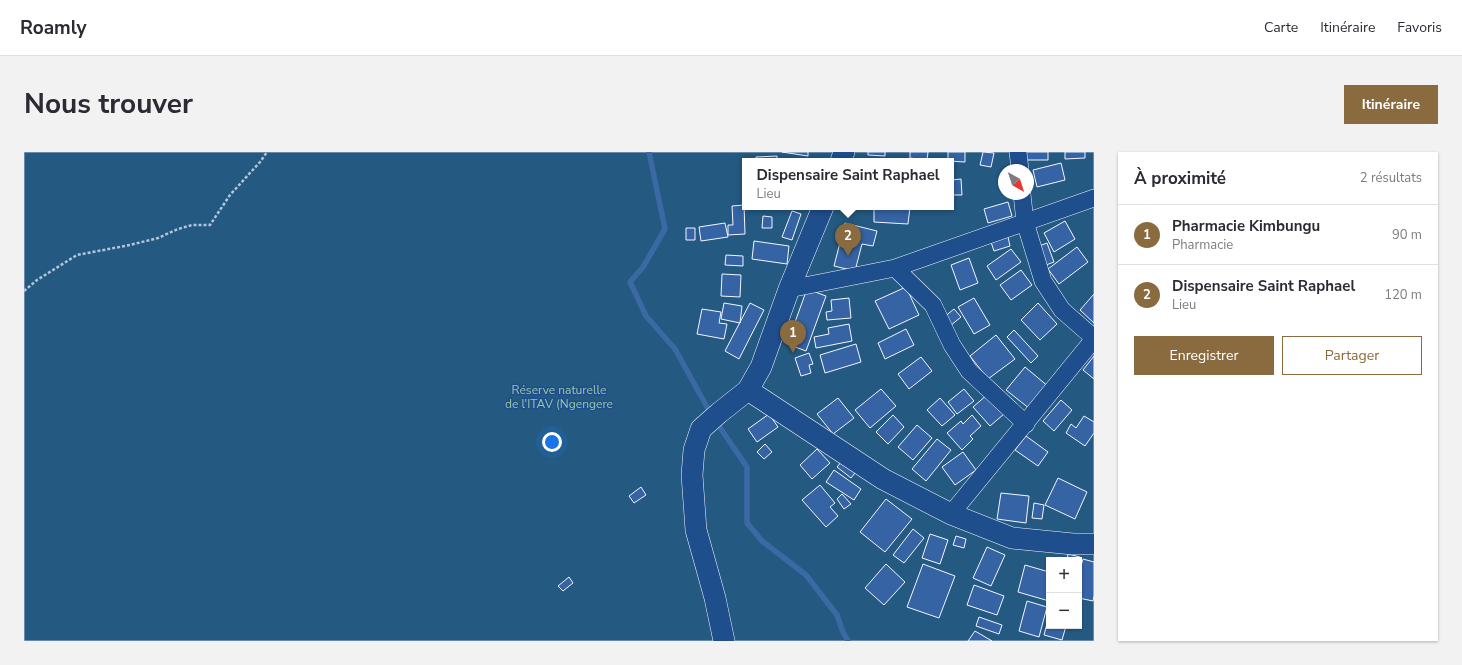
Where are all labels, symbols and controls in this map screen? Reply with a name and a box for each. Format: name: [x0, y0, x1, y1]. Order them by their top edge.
text: Roamly: [20, 15, 87, 41]
text: Carte: [1264, 18, 1298, 37]
text: Itinéraire: [1320, 18, 1375, 37]
text: Favoris: [1397, 18, 1442, 37]
text: Nous trouver: [24, 85, 193, 123]
button: Itinéraire: [1344, 85, 1438, 124]
popup: [742, 158, 954, 210]
north arrow: [998, 164, 1034, 200]
text: Dispensaire Saint Raphael: [756, 165, 940, 185]
text: À proximité: [1134, 167, 1226, 190]
text: 2 résultats: [1360, 169, 1422, 187]
text: Lieu: [756, 185, 781, 203]
text: Pharmacie Kimbungu: [1172, 216, 1320, 236]
pin: 2: [835, 223, 861, 256]
text: 1: [1143, 226, 1151, 244]
text: 90 m: [1392, 226, 1422, 244]
text: Pharmacie: [1172, 236, 1233, 254]
text: Dispensaire Saint Raphael: [1172, 276, 1355, 296]
text: 2: [1143, 286, 1151, 304]
text: 120 m: [1384, 286, 1422, 304]
text: Lieu: [1172, 296, 1196, 314]
pin: 1: [780, 320, 806, 353]
button: Enregistrer: [1134, 336, 1274, 375]
button: Partager: [1282, 336, 1422, 375]
park label: Réserve naturelle de l'ITAV (Ngengere: [505, 382, 613, 412]
your location: [542, 432, 562, 452]
map controls: [1046, 557, 1082, 629]
button: +: [1046, 557, 1082, 593]
button: −: [1046, 593, 1082, 629]

